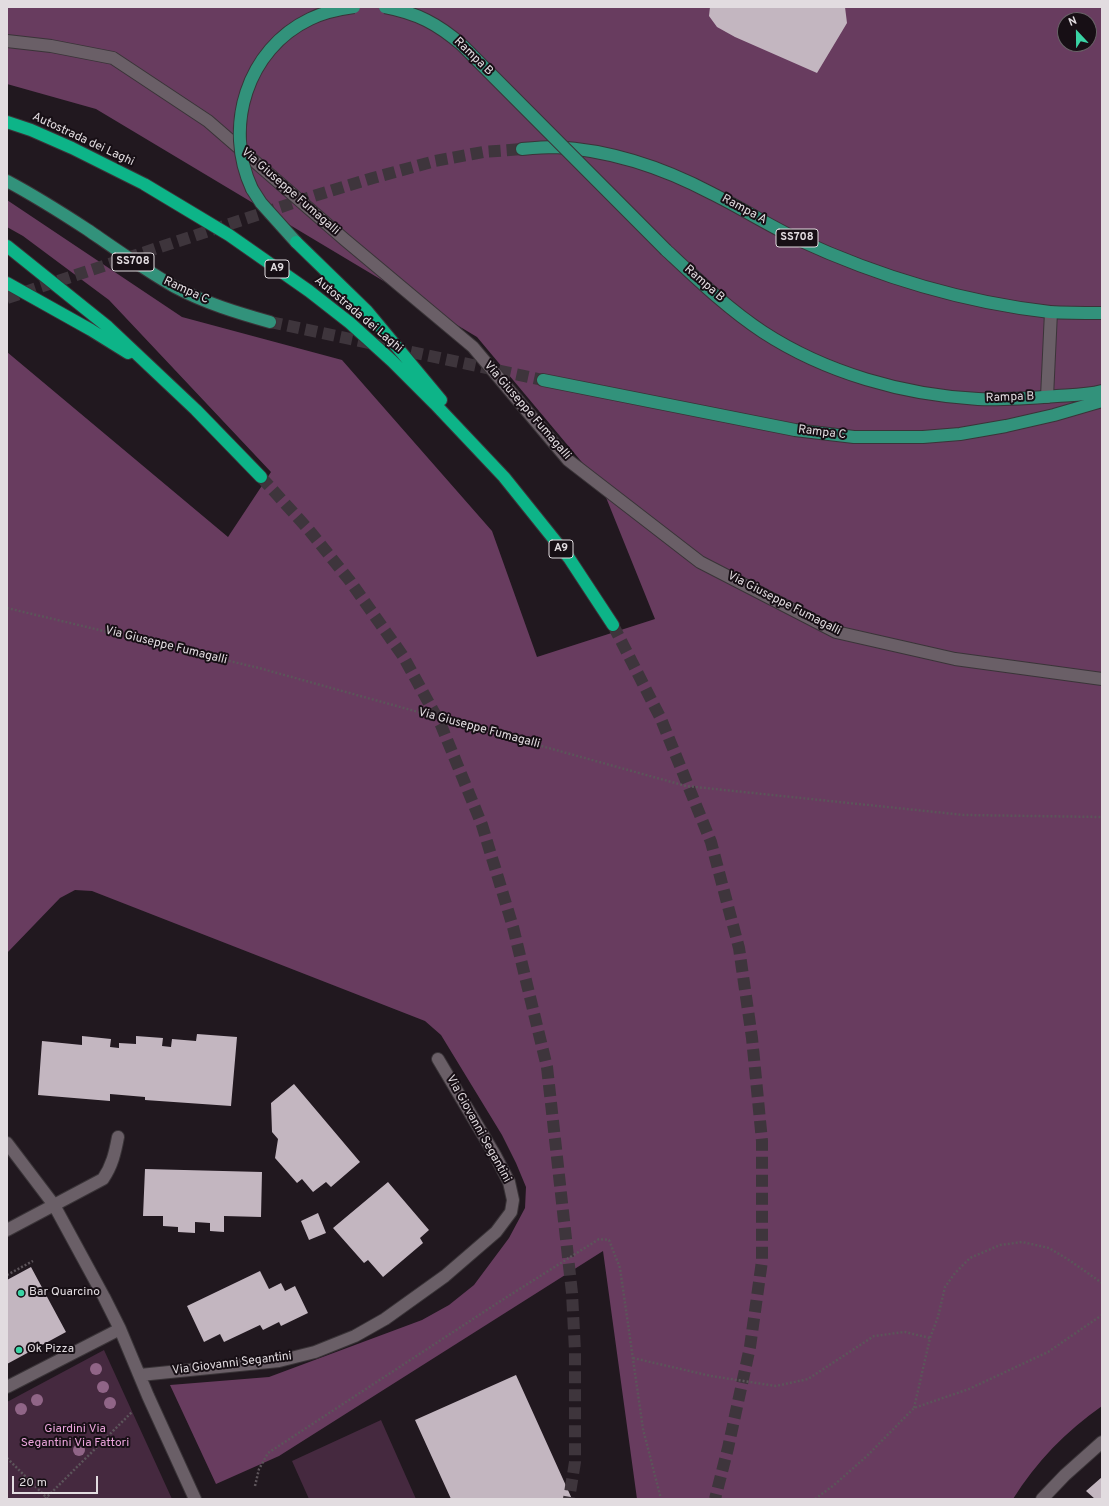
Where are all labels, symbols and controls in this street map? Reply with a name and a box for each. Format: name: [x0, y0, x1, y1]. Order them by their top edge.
north arrow: [1057, 12, 1097, 52]
text: N: [1067, 14, 1079, 30]
street label: Rampa B: [451, 35, 495, 79]
street label: Autostrada dei Laghi: [30, 110, 136, 170]
street label: Via Giuseppe Fumagalli: [238, 145, 342, 239]
street label: Rampa A: [719, 192, 769, 228]
road number: SS708: [776, 229, 818, 247]
road number: SS708: [112, 253, 154, 271]
road number: A9: [265, 260, 289, 278]
street label: Rampa B: [681, 263, 727, 305]
street label: Rampa C: [161, 274, 211, 308]
street label: Autostrada dei Laghi: [311, 274, 405, 356]
street label: Via Giuseppe Fumagalli: [480, 359, 574, 463]
street label: Rampa B: [985, 390, 1035, 406]
street label: Rampa C: [797, 423, 847, 443]
road number: A9: [549, 540, 573, 558]
street label: Via Giuseppe Fumagalli: [725, 569, 843, 639]
street label: Via Giuseppe Fumagalli: [103, 624, 229, 668]
street label: Via Giuseppe Fumagalli: [417, 706, 541, 752]
street label: Via Giovanni Segantini: [442, 1073, 514, 1185]
place label: Bar Quarcino: [29, 1286, 100, 1300]
marker: Bar Quarcino: [16, 1288, 26, 1298]
place label: Ok Pizza: [27, 1343, 74, 1357]
marker: Ok Pizza: [14, 1345, 24, 1355]
street label: Via Giovanni Segantini: [171, 1350, 293, 1378]
park label: Giardini Via Segantini Via Fattori: [21, 1423, 129, 1451]
scale bar: [14, 1468, 100, 1494]
text: 20 m: [19, 1475, 47, 1491]

